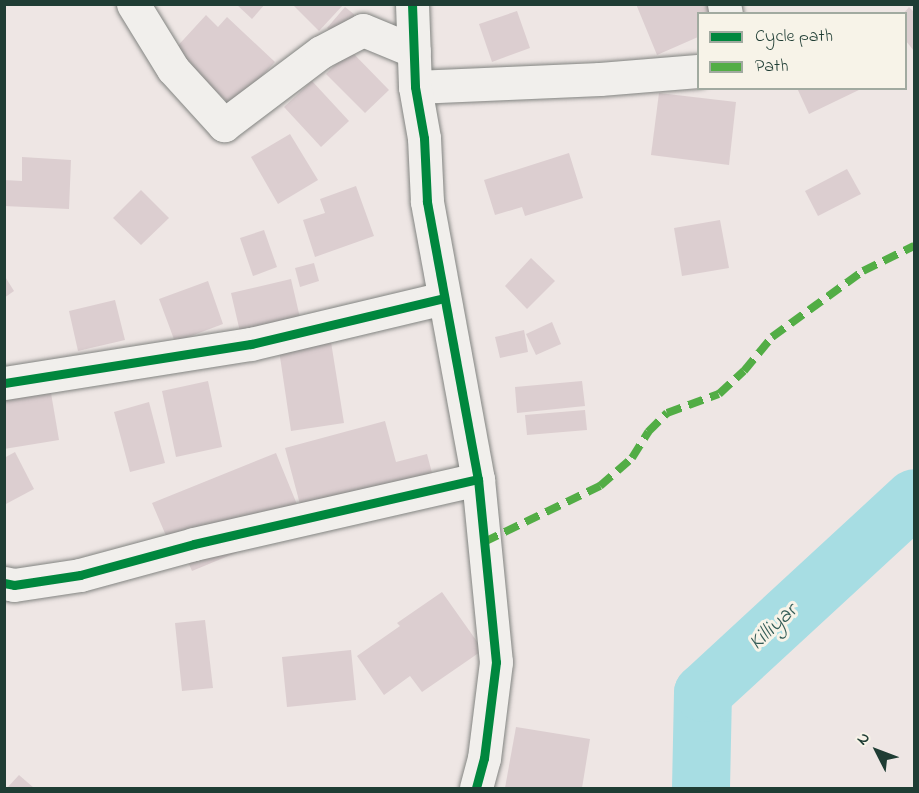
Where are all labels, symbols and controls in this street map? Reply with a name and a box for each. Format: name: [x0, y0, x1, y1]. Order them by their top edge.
legend: [697, 12, 907, 90]
text: Cycle path: [755, 24, 833, 50]
text: Path: [755, 54, 789, 80]
water label: Killiyar: [744, 599, 804, 657]
north arrow: [847, 721, 907, 781]
text: N: [851, 727, 876, 751]

